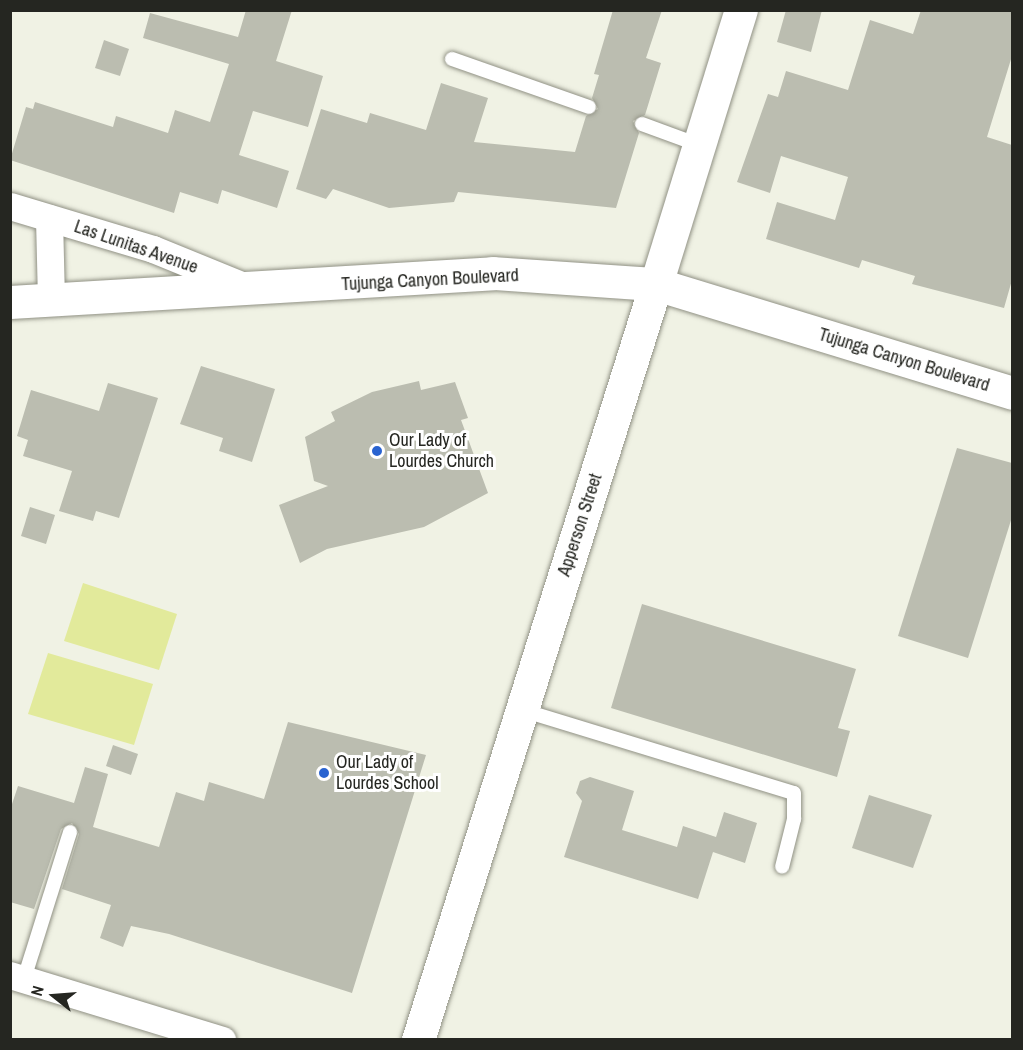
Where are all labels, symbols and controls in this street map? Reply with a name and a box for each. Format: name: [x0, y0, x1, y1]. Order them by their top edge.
street label: Las Lunitas Avenue: [71, 216, 201, 278]
street label: Tujunga Canyon Boulevard: [341, 265, 519, 295]
street label: Tujunga Canyon Boulevard: [816, 324, 992, 396]
place label: Our Lady of Lourdes Church: [389, 430, 494, 472]
marker: Our Lady of Lourdes Church: [370, 444, 384, 458]
street label: Apperson Street: [553, 471, 607, 579]
place label: Our Lady of Lourdes School: [336, 752, 439, 795]
marker: Our Lady of Lourdes School: [317, 766, 331, 780]
north arrow: [24, 966, 84, 1026]
text: N: [25, 983, 49, 998]

